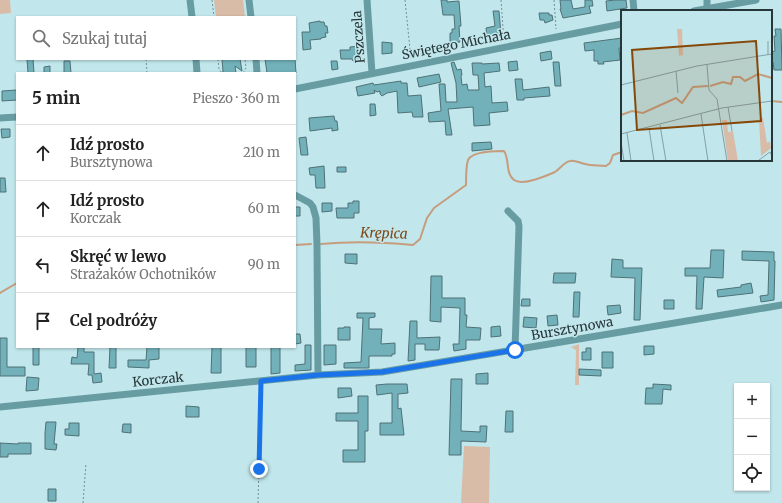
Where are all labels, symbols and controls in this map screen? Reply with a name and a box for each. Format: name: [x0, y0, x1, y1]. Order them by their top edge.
street label: Pszczela: [348, 10, 369, 64]
inset map: [621, 10, 772, 161]
search box: [16, 16, 296, 60]
street label: Świętego Michała: [400, 25, 512, 63]
icon: search: [30, 27, 52, 49]
text: Szukaj tutaj: [62, 29, 147, 48]
text: 5 min: [32, 87, 80, 109]
text: Pieszo · 360 m: [193, 90, 280, 107]
text: Idź prosto: [70, 135, 144, 154]
icon: ahead: [32, 142, 54, 164]
text: 210 m: [243, 144, 280, 161]
text: Bursztynowa: [70, 154, 153, 171]
text: Idź prosto: [70, 191, 144, 210]
icon: ahead: [32, 198, 54, 220]
text: 60 m: [248, 200, 280, 217]
text: Korczak: [70, 210, 121, 227]
water label: Krępica: [359, 223, 408, 243]
text: Skręć w lewo: [70, 247, 166, 266]
icon: left: [32, 254, 54, 276]
text: 90 m: [248, 256, 280, 273]
text: Strażaków Ochotników: [70, 266, 216, 283]
icon: arrive: [32, 310, 54, 332]
text: Cel podróży: [70, 311, 157, 330]
street label: Bursztynowa: [530, 313, 614, 344]
route start: [506, 341, 524, 359]
street label: Korczak: [132, 368, 185, 391]
map controls: [734, 383, 770, 491]
button: +: [734, 383, 770, 419]
button: −: [734, 419, 770, 455]
button: locate: [734, 455, 770, 491]
route end: [250, 460, 268, 478]

